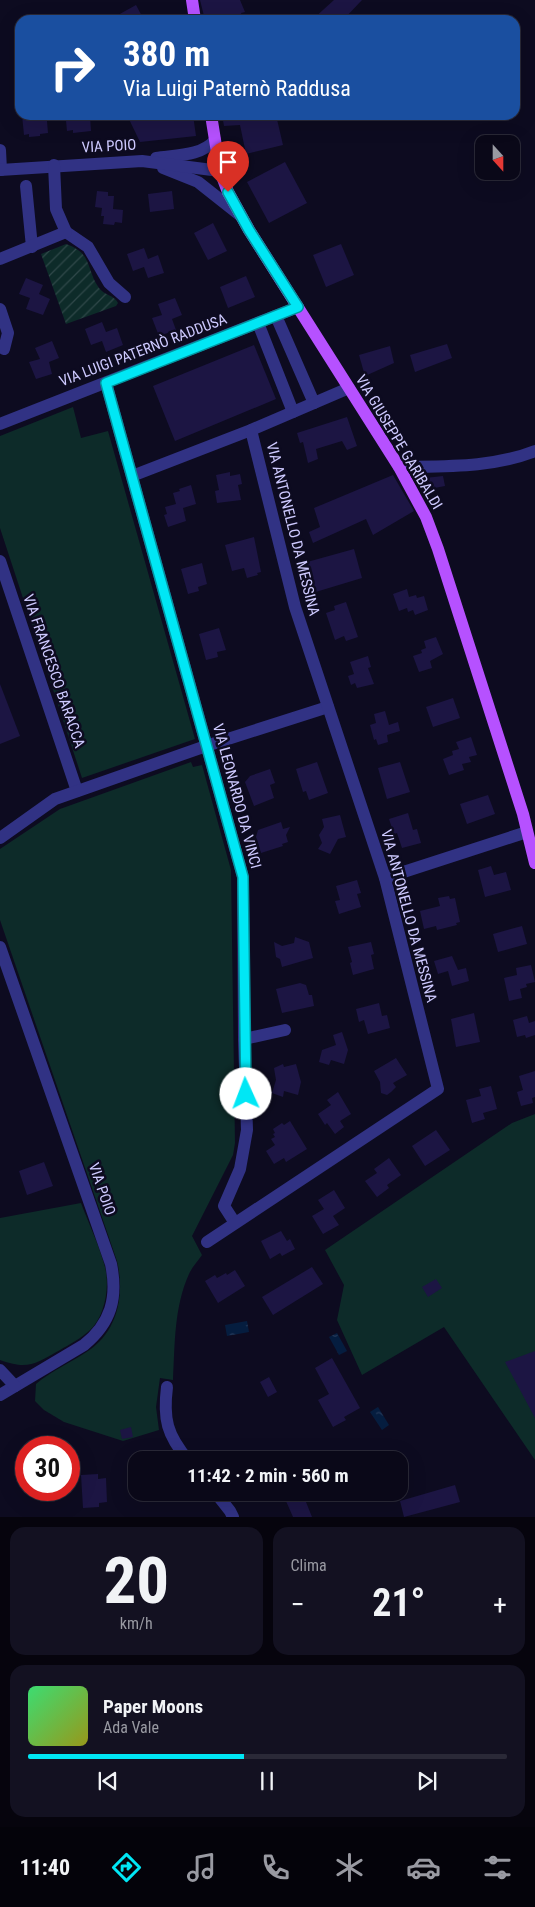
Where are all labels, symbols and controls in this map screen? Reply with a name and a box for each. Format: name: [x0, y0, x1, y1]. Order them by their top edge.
text: 380 m: [123, 34, 210, 75]
icon: right: [40, 35, 105, 100]
text: Via Luigi Paternò Raddusa: [123, 76, 351, 101]
north arrow: [475, 135, 520, 180]
map controls: [475, 135, 520, 180]
street label: VIA POIO: [81, 136, 137, 156]
pin: [207, 141, 249, 192]
icon: arrive: [214, 148, 242, 176]
street label: VIA LUIGI PATERNÒ RADDUSA: [57, 310, 230, 390]
street label: VIA GIUSEPPE GARIBALDI: [352, 371, 446, 513]
street label: VIA ANTONELLO DA MESSINA: [263, 440, 323, 618]
street label: VIA FRANCESCO BARACCA: [19, 592, 89, 750]
street label: VIA LEONARDO DA VINCI: [209, 722, 265, 870]
street label: VIA ANTONELLO DA MESSINA: [377, 828, 441, 1005]
position arrow: [219, 1067, 271, 1119]
street label: VIA POIO: [85, 1160, 119, 1218]
speed limit sign: 30: [15, 1436, 80, 1501]
text: 11:42 · 2 min · 560 m: [187, 1464, 349, 1487]
text: 20: [103, 1543, 169, 1619]
text: Clima: [291, 1556, 327, 1575]
text: 21°: [372, 1581, 425, 1625]
text: −: [291, 1588, 305, 1621]
text: +: [493, 1588, 507, 1621]
text: km/h: [120, 1614, 153, 1633]
text: Paper Moons: [103, 1695, 203, 1718]
text: Ada Vale: [103, 1718, 159, 1737]
icon: previous: [94, 1767, 122, 1795]
icon: pause: [253, 1767, 281, 1795]
icon: next: [413, 1767, 441, 1795]
icon: directions: [109, 1850, 144, 1885]
icon: music: [184, 1850, 219, 1885]
icon: phone: [258, 1850, 293, 1885]
icon: climate: [332, 1850, 367, 1885]
icon: car: [406, 1850, 441, 1885]
icon: filters: [480, 1850, 515, 1885]
text: 11:40: [20, 1855, 70, 1880]

